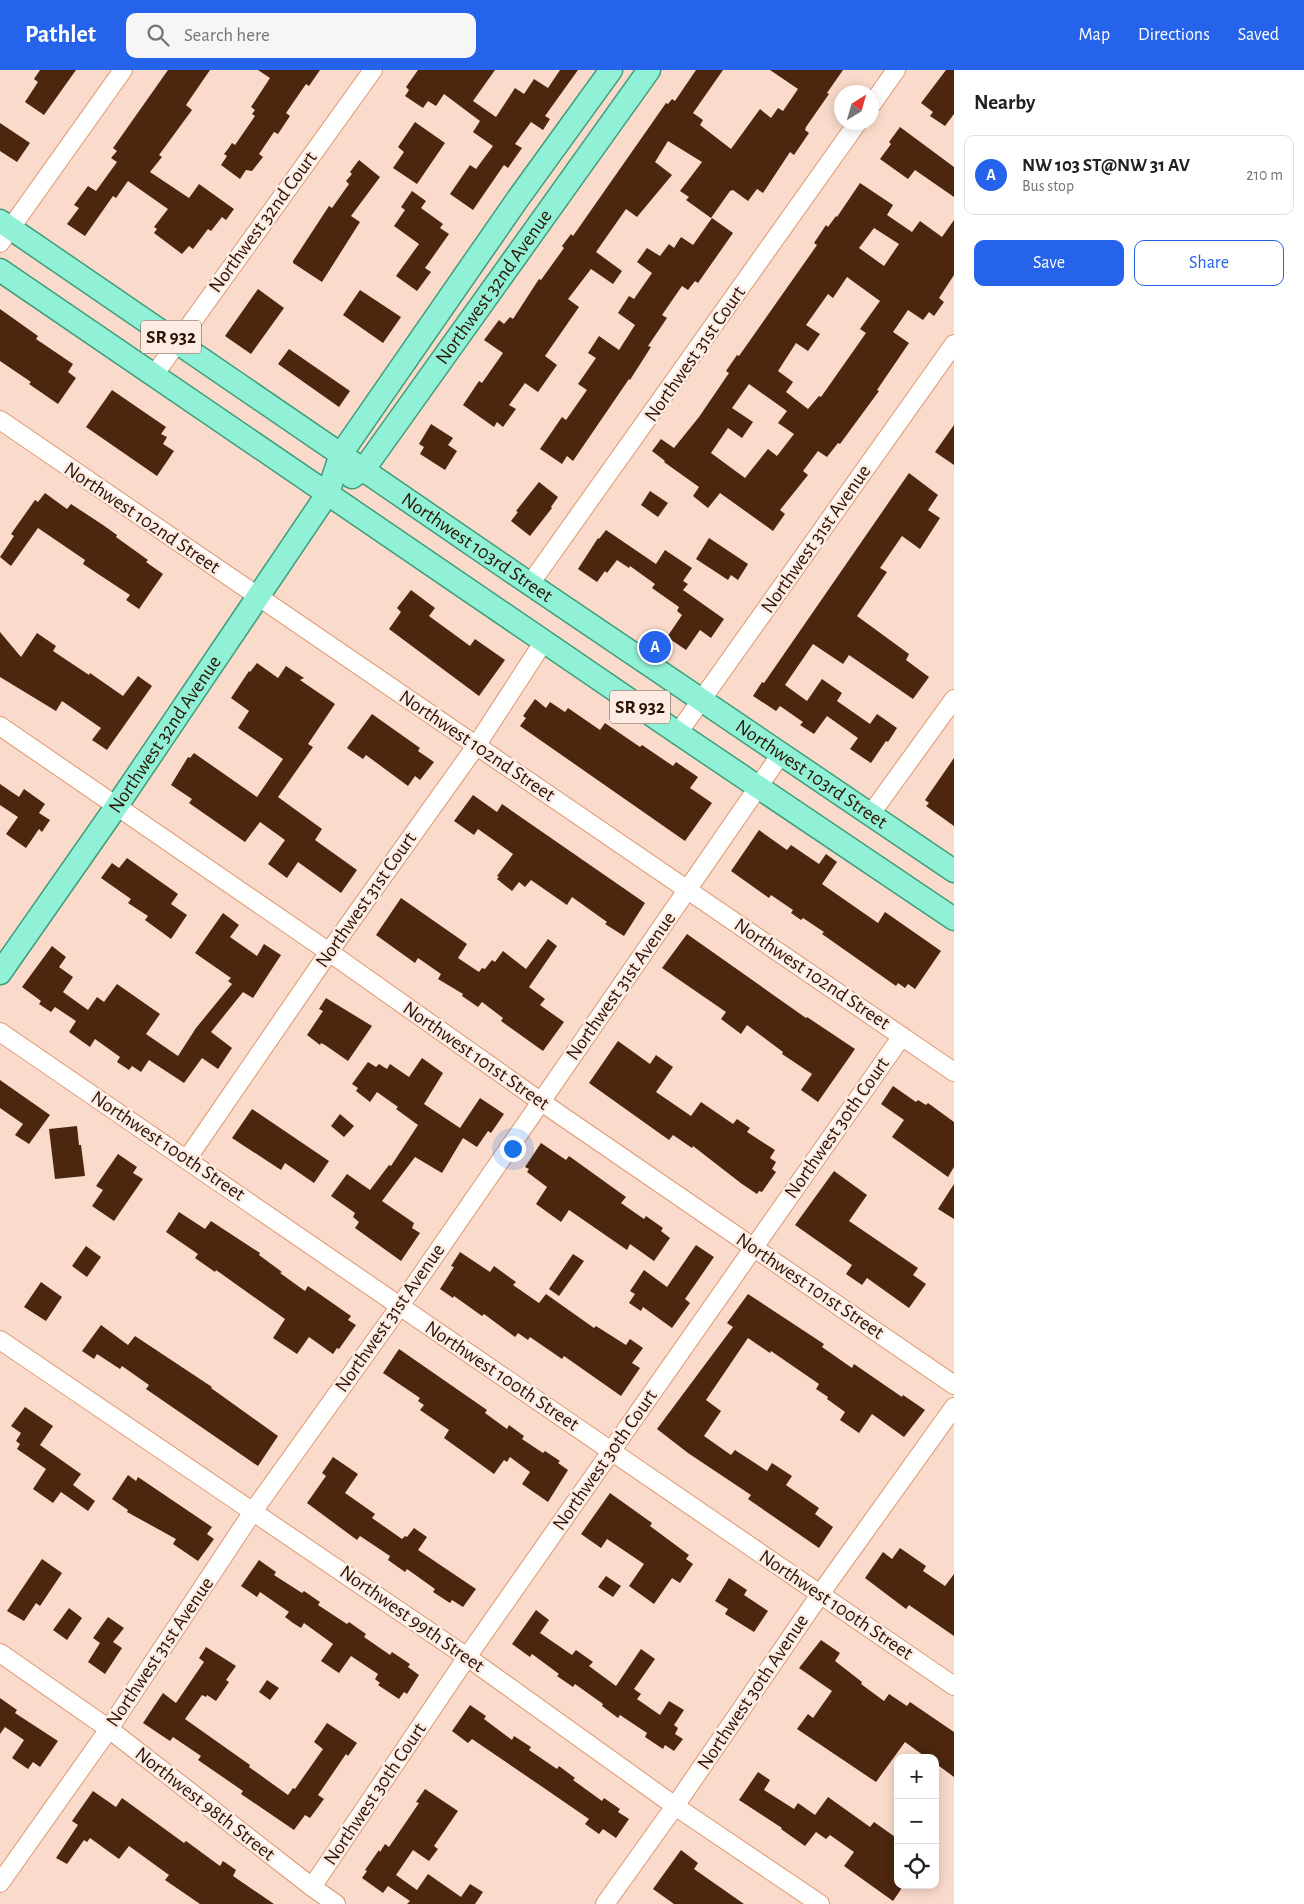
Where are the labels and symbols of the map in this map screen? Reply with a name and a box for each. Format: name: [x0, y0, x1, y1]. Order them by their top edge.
north arrow: [834, 85, 879, 130]
street label: Northwest 32nd Court: [205, 147, 321, 296]
street label: Northwest 32nd Avenue: [432, 206, 556, 368]
street label: Northwest 31st Court: [641, 282, 749, 425]
road number: SR 932: [141, 320, 201, 354]
street label: Northwest 102nd Street: [61, 459, 224, 578]
street label: Northwest 31st Avenue: [757, 461, 875, 617]
street label: Northwest 103rd Street: [398, 489, 557, 607]
pin: A: [639, 628, 671, 666]
street label: Northwest 32nd Avenue: [105, 652, 225, 817]
street label: Northwest 102nd Street: [396, 687, 559, 806]
road number: SR 932: [610, 690, 670, 724]
street label: Northwest 103rd Street: [732, 716, 891, 833]
street label: Northwest 31st Court: [312, 828, 420, 971]
street label: Northwest 31st Avenue: [562, 908, 680, 1064]
street label: Northwest 102nd Street: [731, 915, 894, 1034]
street label: Northwest 101st Street: [399, 998, 553, 1114]
street label: Northwest 30th Court: [781, 1053, 893, 1202]
street label: Northwest 100th Street: [88, 1087, 249, 1205]
your location: [500, 1136, 526, 1162]
street label: Northwest 101st Street: [732, 1229, 888, 1343]
street label: Northwest 31st Avenue: [331, 1240, 449, 1396]
street label: Northwest 100th Street: [422, 1317, 583, 1435]
street label: Northwest 30th Court: [549, 1385, 661, 1534]
street label: Northwest 100th Street: [756, 1546, 917, 1664]
street label: Northwest 99th Street: [336, 1562, 488, 1677]
street label: Northwest 31st Avenue: [103, 1574, 217, 1730]
street label: Northwest 30th Avenue: [694, 1611, 812, 1773]
street label: Northwest 30th Court: [320, 1719, 430, 1869]
street label: Northwest 98th Street: [131, 1743, 279, 1865]

